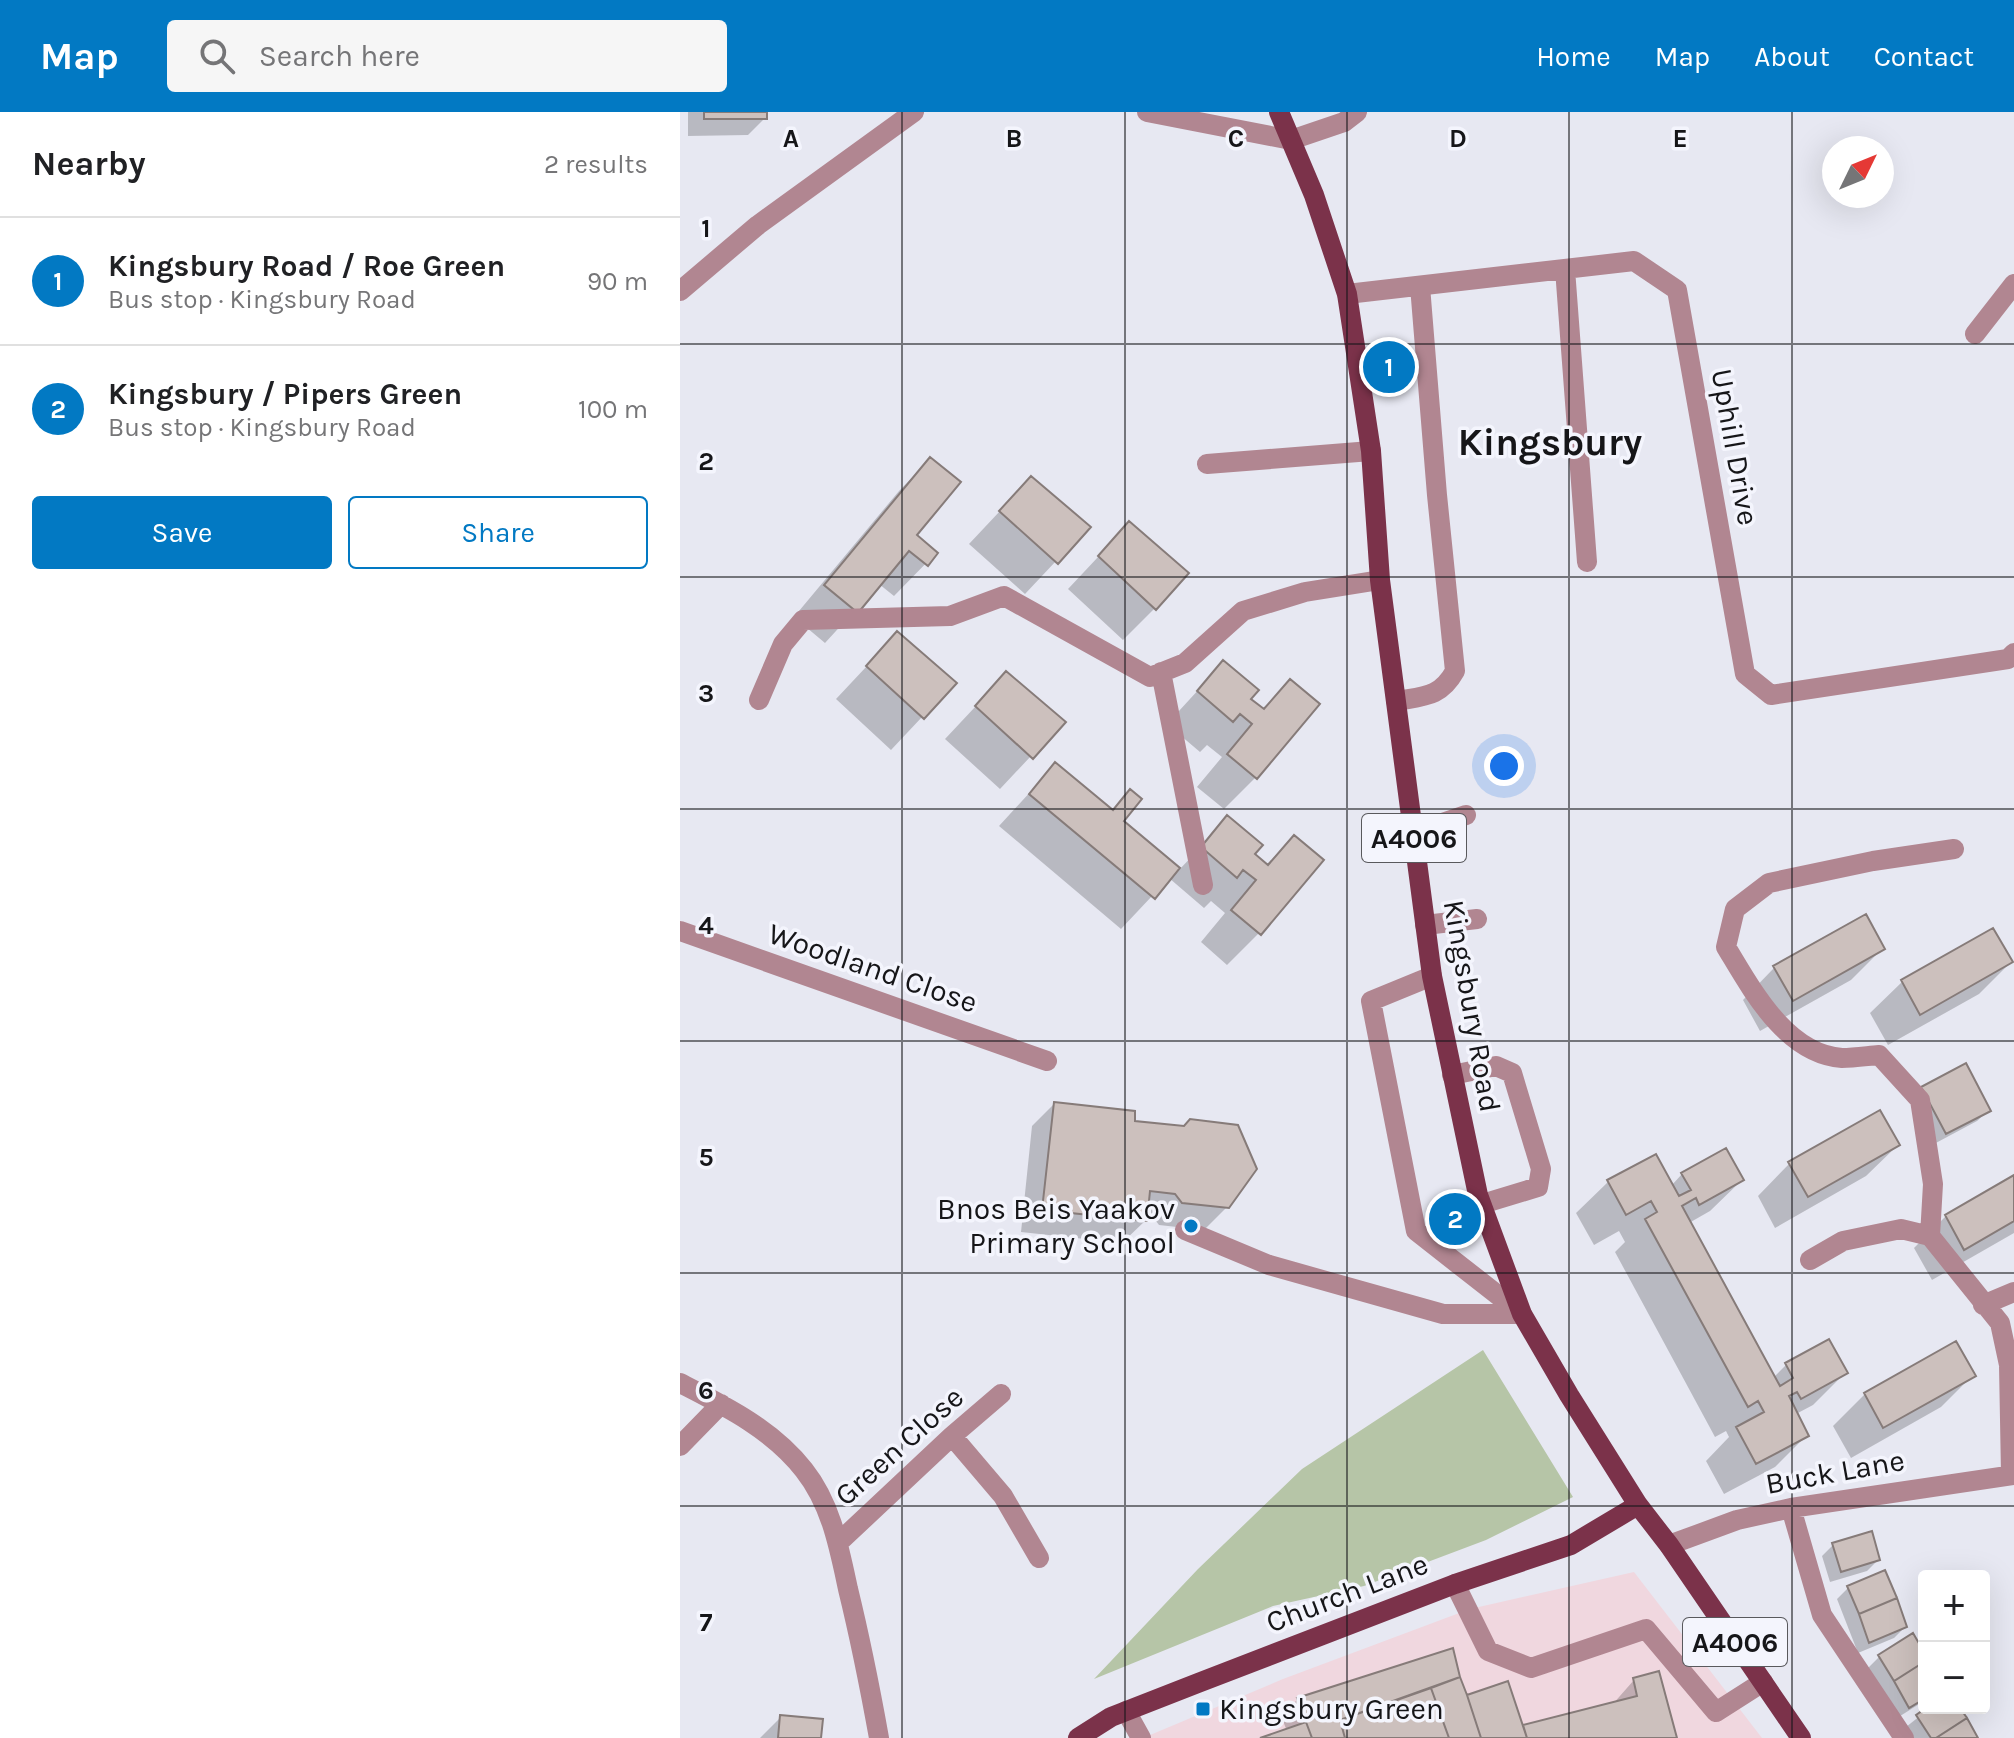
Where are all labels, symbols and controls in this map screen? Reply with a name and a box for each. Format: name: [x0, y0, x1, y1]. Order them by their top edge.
search box: [167, 20, 727, 92]
text: Map: [40, 34, 119, 79]
icon: search: [195, 34, 239, 78]
text: Search here: [259, 38, 420, 74]
text: Home: [1536, 40, 1611, 73]
text: Map: [1655, 40, 1710, 73]
text: About: [1754, 40, 1830, 73]
text: Contact: [1874, 40, 1974, 73]
text: A: [783, 123, 799, 154]
text: B: [1006, 123, 1022, 154]
text: C: [1228, 123, 1244, 154]
text: D: [1449, 123, 1467, 154]
text: E: [1672, 123, 1688, 154]
north arrow: [1822, 136, 1894, 208]
text: Nearby: [32, 144, 146, 184]
text: 2 results: [544, 149, 648, 180]
text: 1: [701, 213, 711, 244]
text: Kingsbury Road / Roe Green: [108, 248, 505, 284]
text: 1: [53, 266, 63, 297]
text: 90 m: [587, 266, 648, 297]
text: Bus stop · Kingsbury Road: [108, 284, 416, 315]
pin: 1: [1363, 337, 1415, 397]
street label: Uphill Drive: [1704, 366, 1766, 528]
text: Kingsbury / Pipers Green: [108, 376, 462, 412]
text: 2: [50, 394, 66, 425]
text: 100 m: [578, 394, 648, 425]
text: Bus stop · Kingsbury Road: [108, 412, 416, 443]
district label: Kingsbury: [1458, 420, 1642, 465]
text: 2: [698, 446, 714, 477]
button: Save: [32, 496, 332, 569]
button: Share: [348, 496, 648, 569]
text: 3: [698, 678, 714, 709]
your location: [1484, 746, 1524, 786]
road number: A4006: [1362, 814, 1466, 862]
street label: Kingsbury Road: [1436, 897, 1508, 1115]
text: 4: [698, 910, 714, 941]
street label: Woodland Close: [764, 915, 982, 1021]
text: 5: [698, 1142, 714, 1173]
pin: 2: [1429, 1189, 1481, 1249]
place label: Bnos Beis Yaakov Primary School: [937, 1191, 1175, 1261]
marker: Bnos Beis Yaakov Primary School: [1182, 1217, 1200, 1235]
text: 6: [698, 1375, 714, 1406]
street label: Green Close: [827, 1379, 971, 1513]
street label: Buck Lane: [1763, 1442, 1907, 1502]
street label: Church Lane: [1261, 1546, 1433, 1640]
map controls: [1918, 1570, 1990, 1714]
button: +: [1918, 1570, 1990, 1642]
text: 7: [700, 1607, 713, 1638]
road number: A4006: [1683, 1618, 1787, 1666]
button: −: [1918, 1642, 1990, 1714]
place label: Kingsbury Green: [1219, 1691, 1444, 1727]
marker: Kingsbury Green: [1194, 1700, 1212, 1718]

